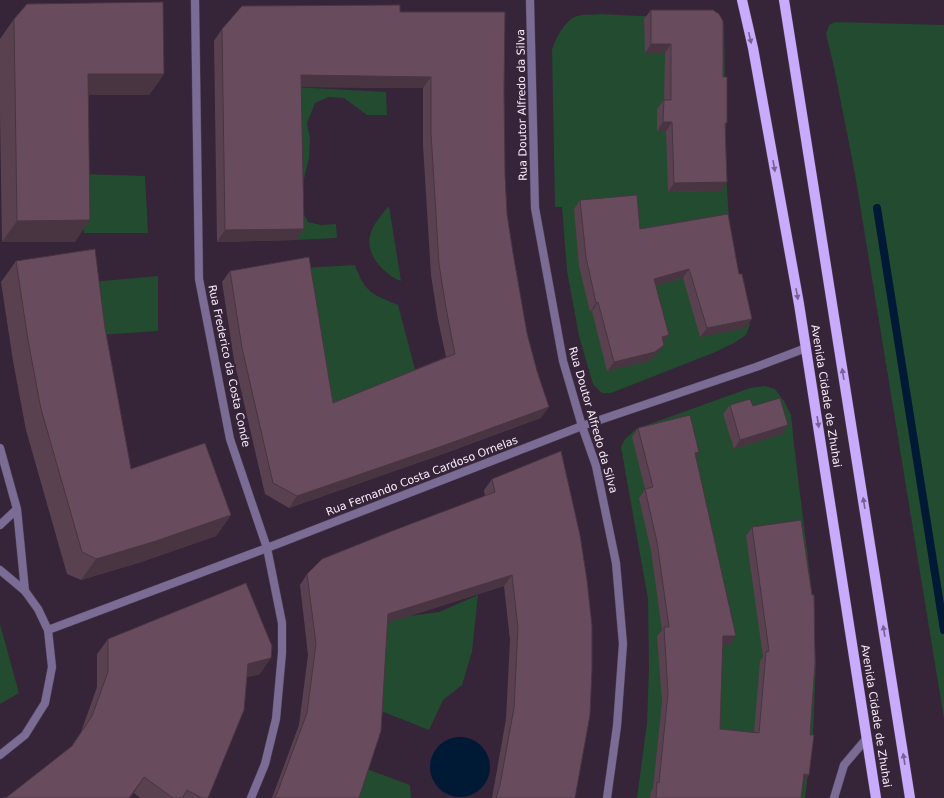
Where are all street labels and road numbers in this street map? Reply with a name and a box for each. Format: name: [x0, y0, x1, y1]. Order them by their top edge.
street label: Rua Doutor Alfredo da Silva: [514, 29, 530, 181]
street label: Rua Frederico da Costa Conde: [205, 284, 253, 449]
street label: Avenida Cidade de Zhuhai: [808, 324, 844, 468]
street label: Rua Doutor Alfredo da Silva: [566, 345, 620, 495]
street label: Rua Fernando Costa Cardoso Ornelas: [324, 433, 520, 519]
street label: Avenida Cidade de Zhuhai: [858, 644, 894, 788]

